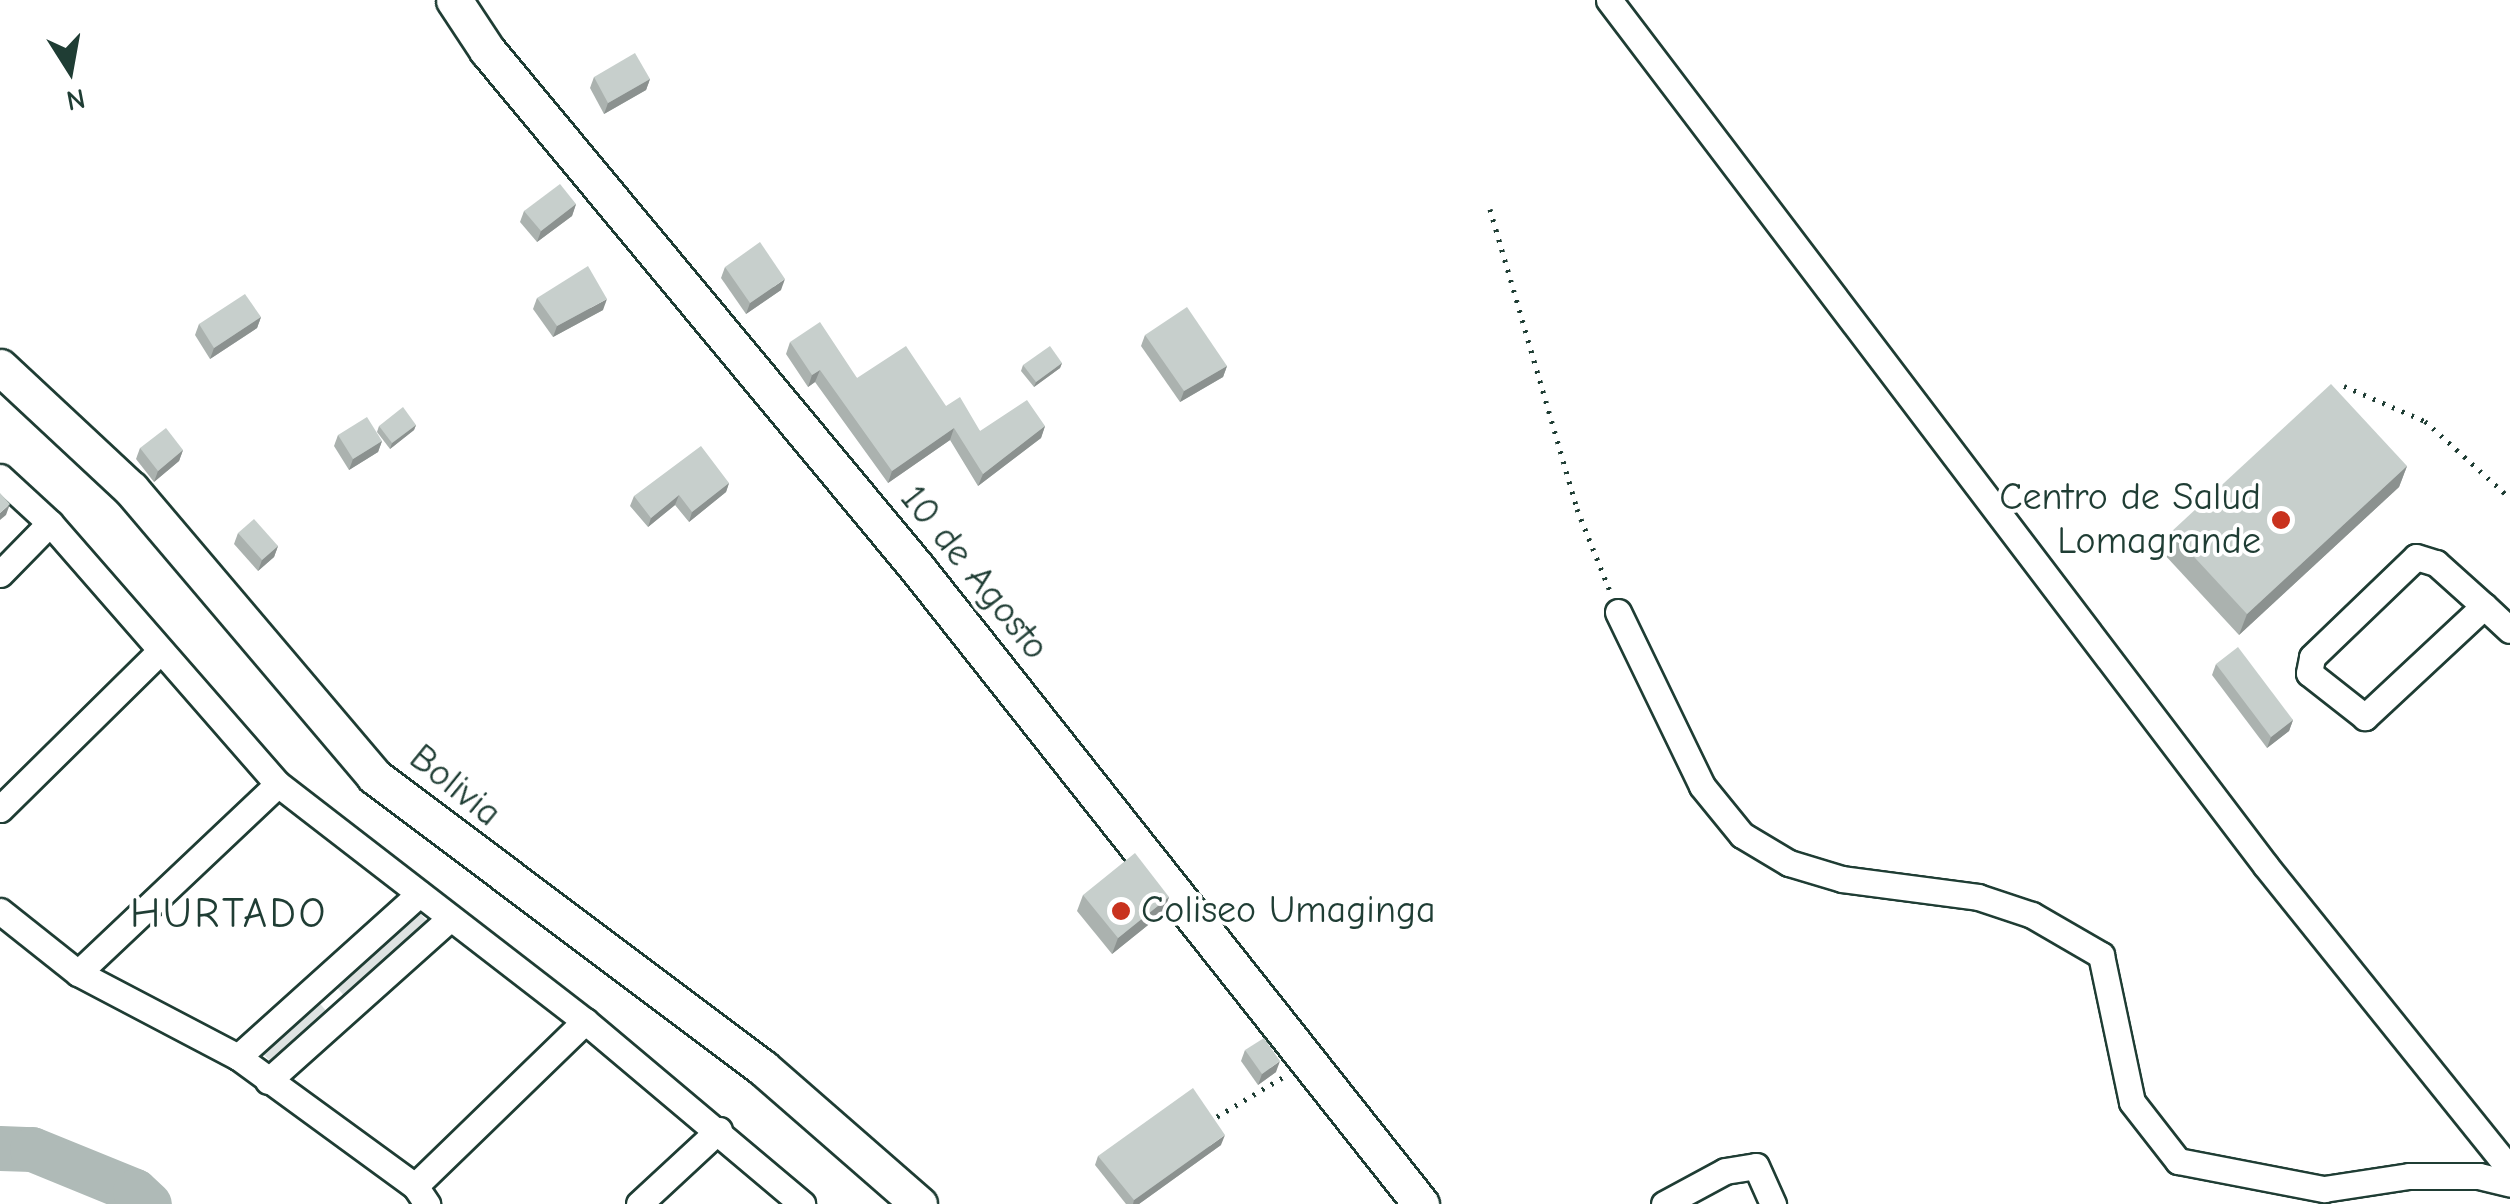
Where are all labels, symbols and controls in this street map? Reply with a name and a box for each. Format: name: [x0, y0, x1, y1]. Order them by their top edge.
north arrow: [20, 20, 120, 120]
text: N: [64, 82, 88, 117]
place label: Centro de Salud Lomagrande: [1999, 475, 2261, 564]
street label: 10 de Agosto: [890, 477, 1058, 669]
marker: Centro de Salud Lomagrande: [2270, 509, 2292, 531]
street label: Bolivia: [400, 735, 510, 837]
place label: Coliseo Umaginga: [1141, 888, 1436, 934]
district label: HURTADO: [130, 889, 328, 939]
marker: Coliseo Umaginga: [1110, 900, 1132, 922]

